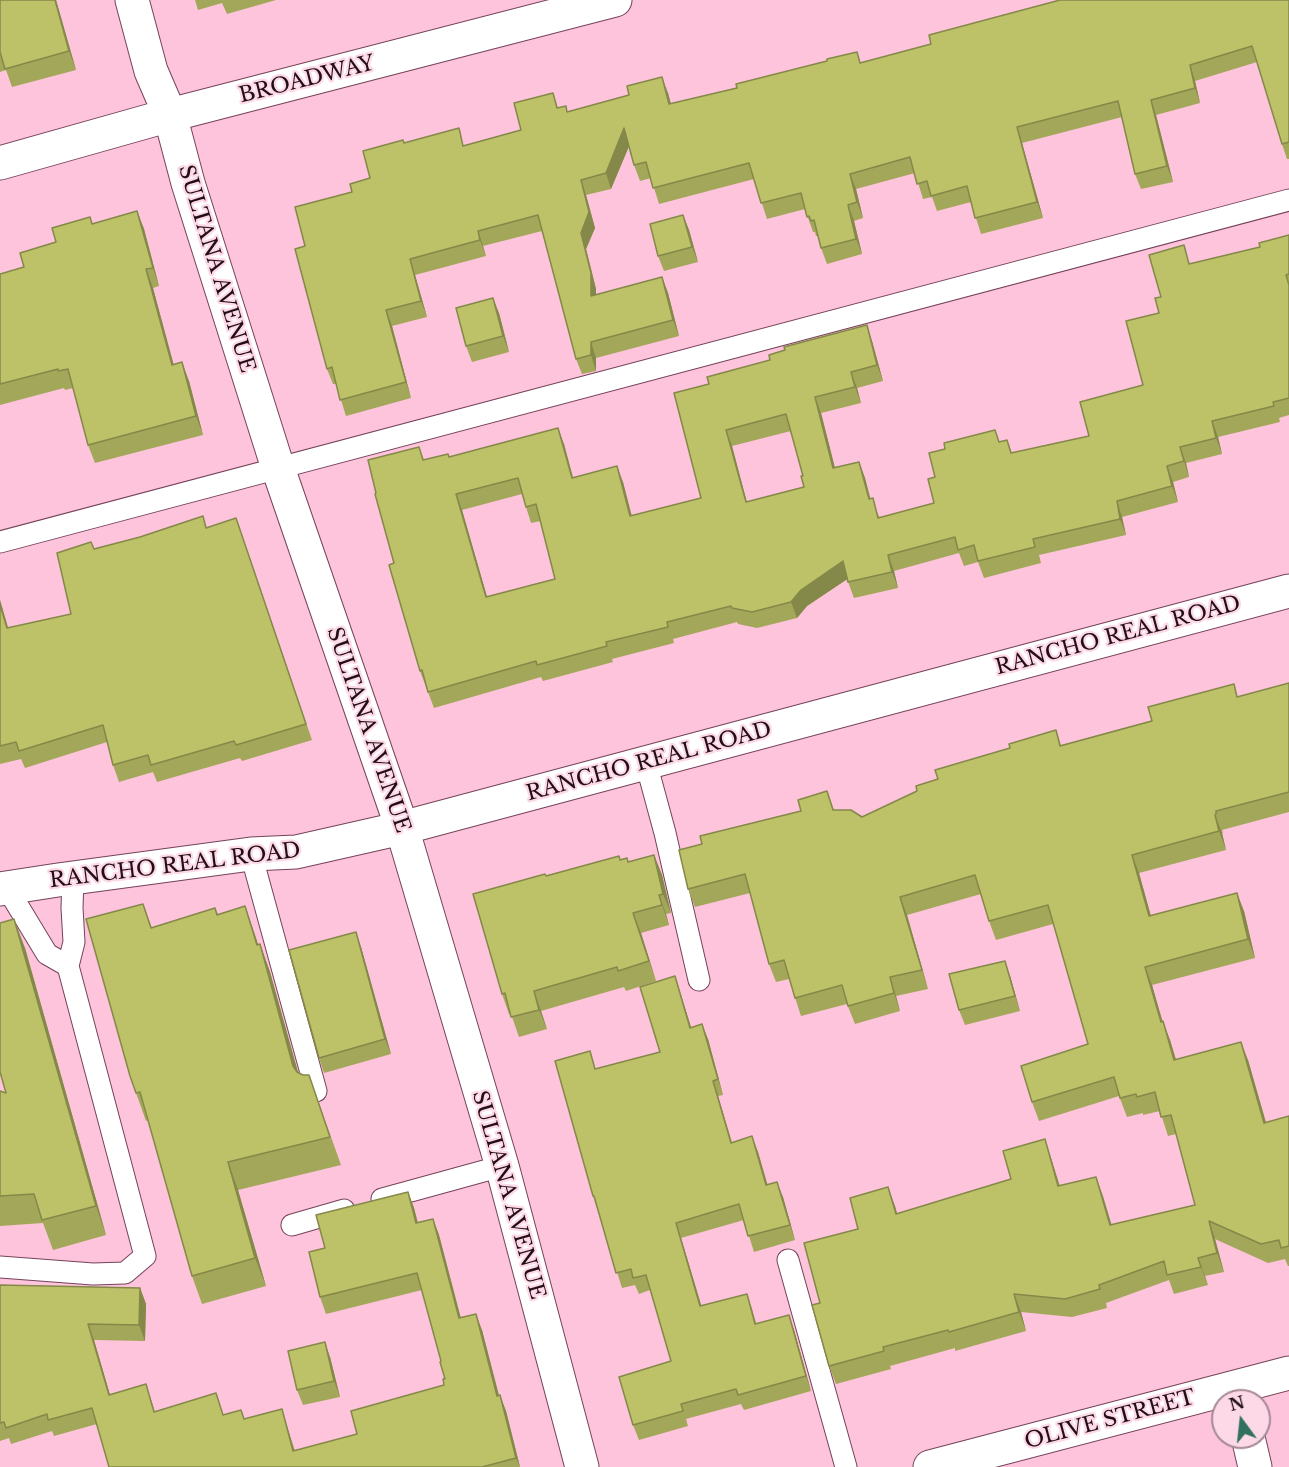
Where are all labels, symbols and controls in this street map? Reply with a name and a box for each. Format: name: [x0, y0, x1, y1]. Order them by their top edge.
street label: BROADWAY: [237, 51, 377, 109]
street label: SULTANA AVENUE: [172, 162, 260, 376]
street label: RANCHO REAL ROAD: [993, 591, 1243, 681]
street label: SULTANA AVENUE: [321, 624, 415, 836]
street label: RANCHO REAL ROAD: [524, 717, 774, 807]
street label: RANCHO REAL ROAD: [48, 838, 302, 894]
street label: SULTANA AVENUE: [466, 1088, 550, 1302]
street label: OLIVE STREET: [1022, 1385, 1198, 1455]
north arrow: [1211, 1389, 1271, 1449]
text: N: [1227, 1392, 1247, 1415]

